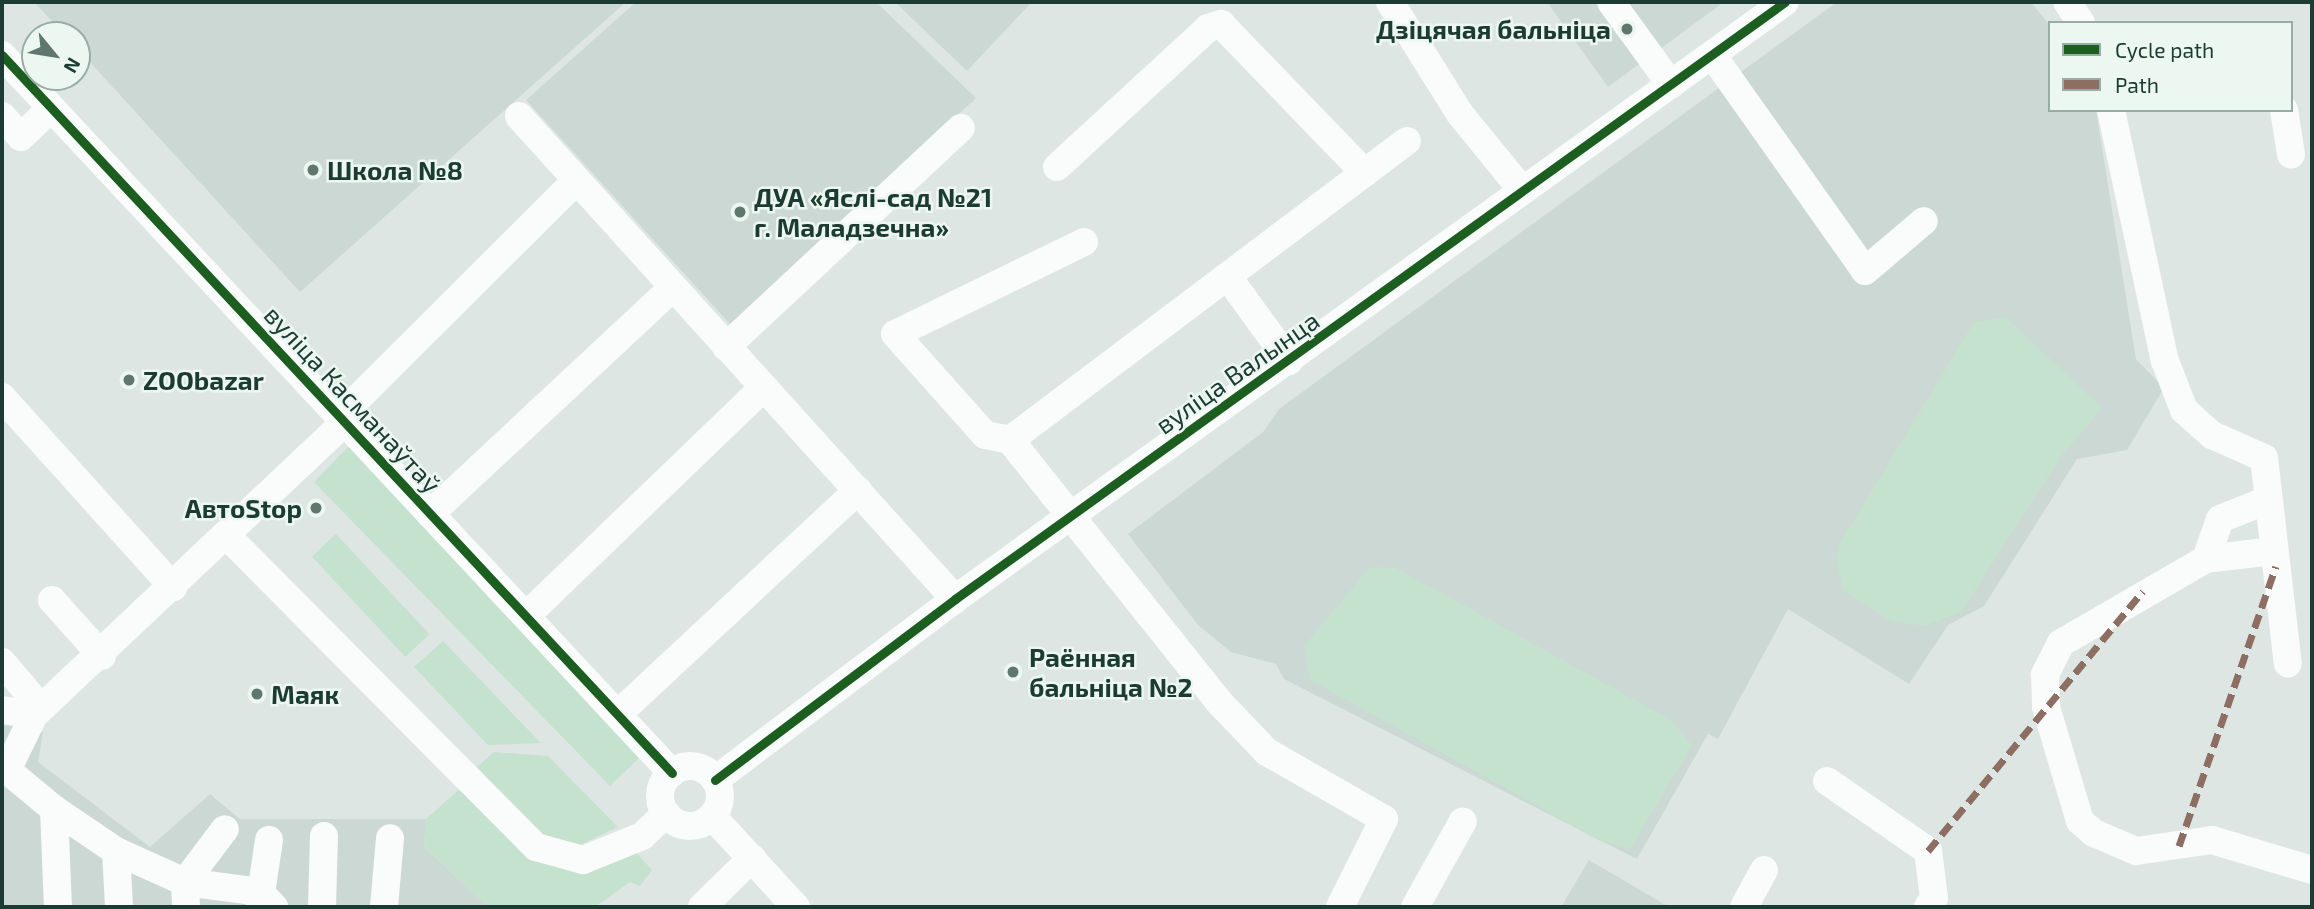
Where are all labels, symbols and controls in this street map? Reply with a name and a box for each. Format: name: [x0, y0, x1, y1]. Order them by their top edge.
place label: Дзіцячая бальніца: [1376, 13, 1611, 45]
marker: Дзіцячая бальніца: [1617, 19, 1637, 39]
north arrow: [21, 21, 91, 91]
legend: [2048, 21, 2293, 112]
text: Cycle path: [2115, 37, 2214, 62]
text: N: [59, 54, 86, 77]
text: Path: [2115, 72, 2159, 97]
place label: Школа №8: [327, 154, 463, 186]
marker: Школа №8: [305, 162, 321, 178]
place label: ДУА «Яслі-сад №21 г. Маладзечна»: [754, 181, 992, 242]
marker: ДУА «Яслі-сад №21 г. Маладзечна»: [732, 204, 748, 220]
street label: вуліца Касманаўтаў: [258, 299, 448, 499]
street label: вуліца Валынца: [1149, 304, 1325, 440]
place label: ZOObazar: [143, 364, 264, 396]
marker: ZOObazar: [121, 372, 137, 388]
place label: АвтоStop: [185, 492, 302, 524]
marker: АвтоStop: [308, 500, 324, 516]
place label: Раённая бальніца №2: [1029, 641, 1193, 702]
marker: Раённая бальніца №2: [1003, 662, 1023, 682]
place label: Маяк: [271, 678, 339, 710]
marker: Маяк: [249, 686, 265, 702]

